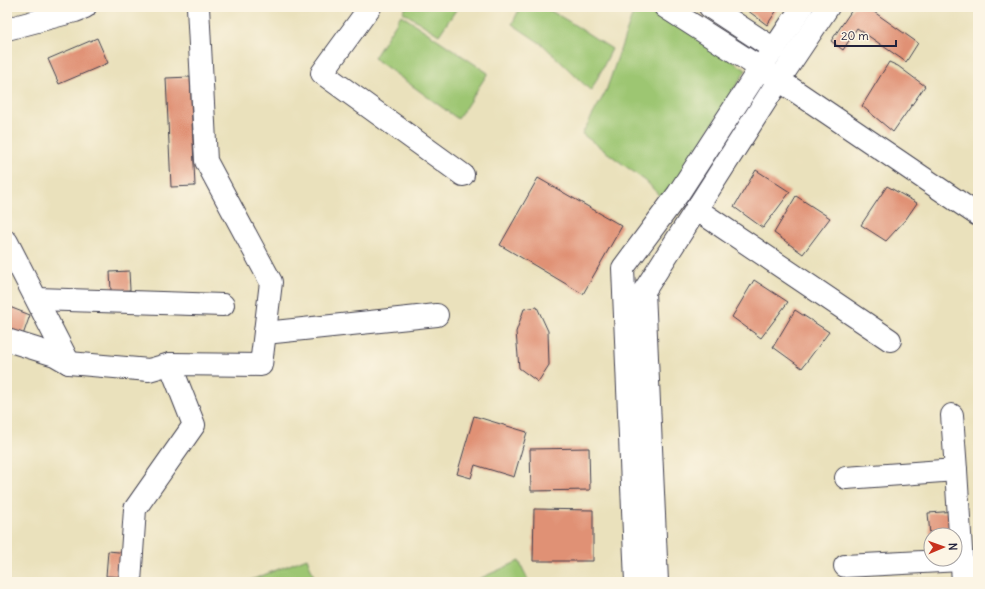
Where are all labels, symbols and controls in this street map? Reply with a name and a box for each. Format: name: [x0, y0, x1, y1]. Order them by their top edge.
scale bar: [835, 22, 896, 48]
text: 20 m: [841, 28, 869, 43]
north arrow: [923, 527, 963, 567]
text: N: [946, 543, 960, 551]

